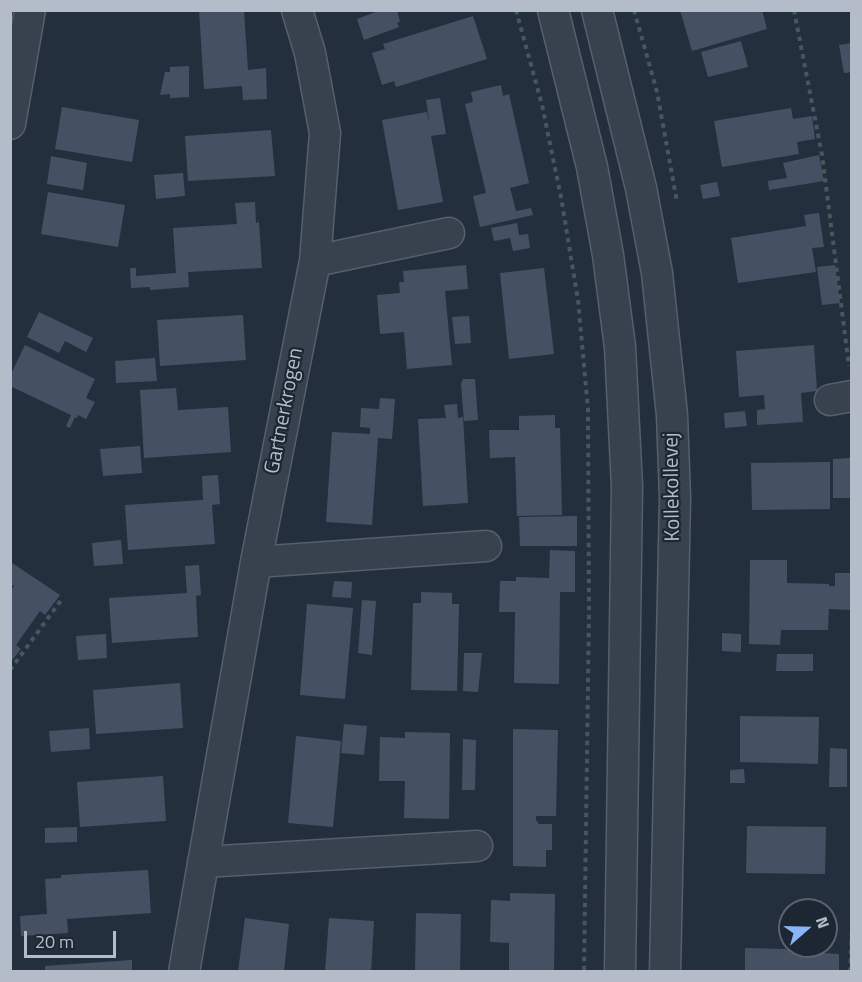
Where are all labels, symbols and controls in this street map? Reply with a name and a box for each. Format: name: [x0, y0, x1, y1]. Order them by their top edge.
street label: Gartnerkrogen: [260, 346, 310, 476]
street label: Kollekollevej: [659, 432, 687, 542]
north arrow: [778, 898, 838, 958]
text: N: [810, 913, 836, 932]
scale bar: [27, 919, 118, 957]
text: 20 m: [35, 928, 74, 955]

